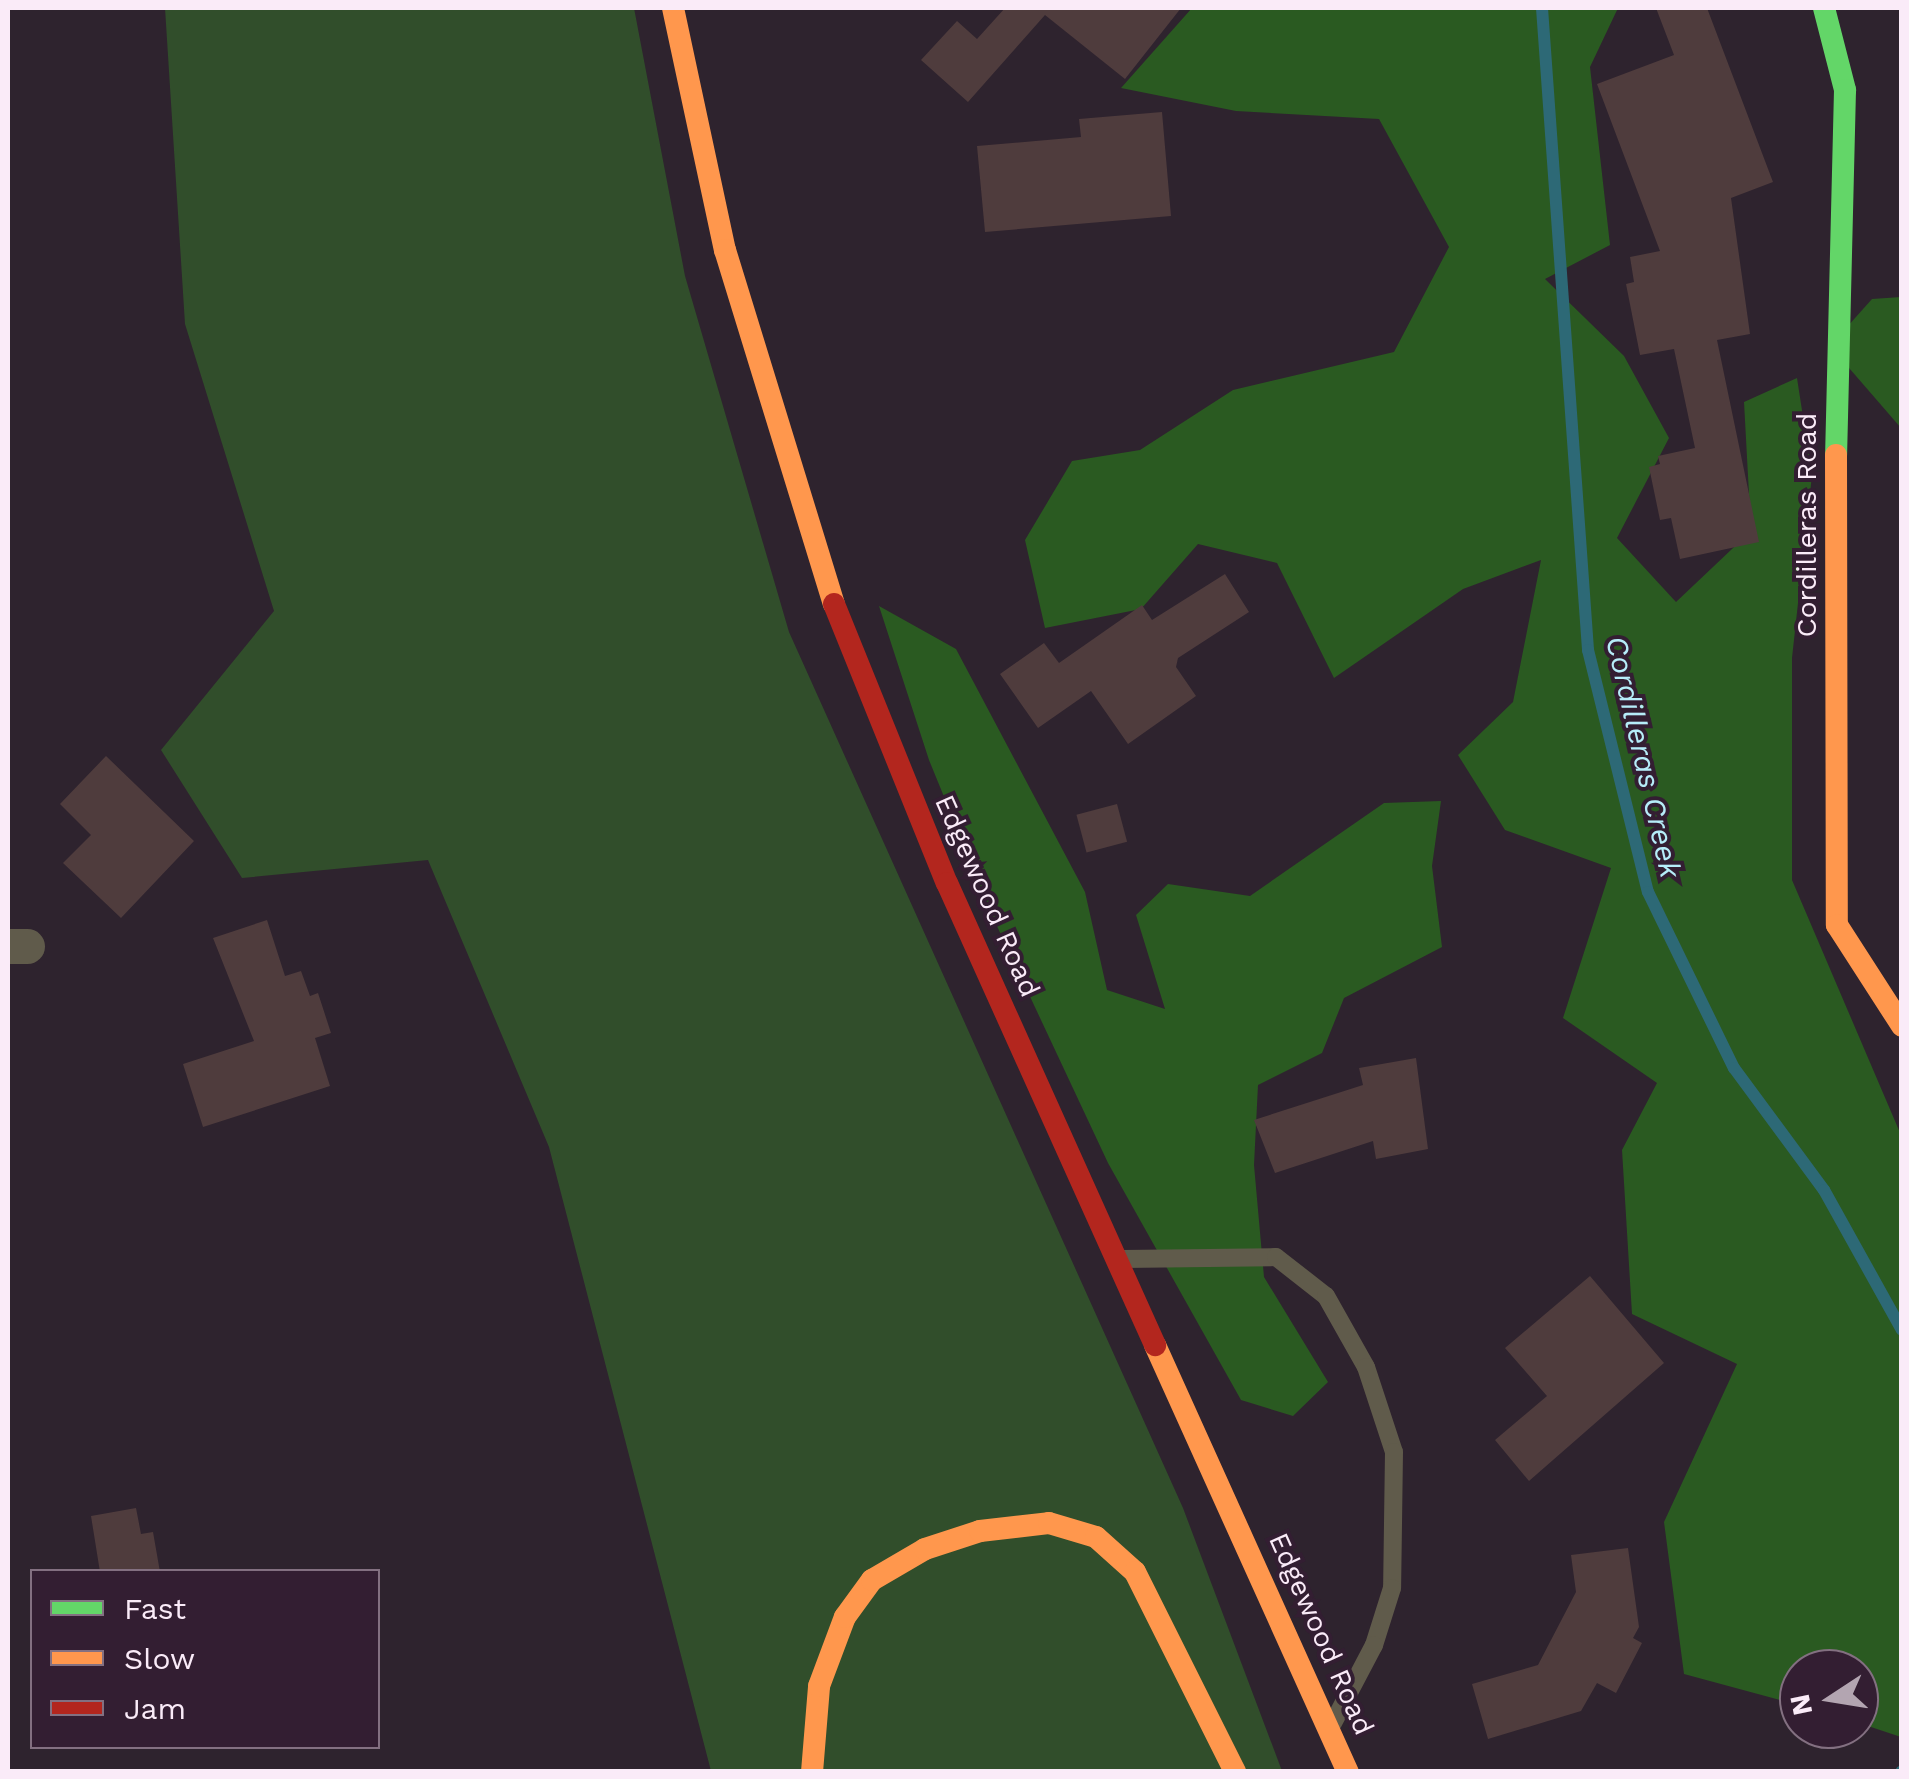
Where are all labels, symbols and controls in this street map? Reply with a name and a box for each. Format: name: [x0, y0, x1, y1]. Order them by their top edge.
street label: Cordilleras Road: [1790, 413, 1824, 637]
water label: Cordilleras Creek: [1598, 632, 1688, 882]
street label: Edgewood Road: [927, 790, 1047, 1002]
street label: Edgewood Road: [1261, 1528, 1381, 1740]
legend: [30, 1569, 380, 1749]
text: Fast: [124, 1591, 186, 1626]
text: Slow: [124, 1641, 195, 1676]
north arrow: [1779, 1649, 1879, 1749]
text: Jam: [124, 1691, 186, 1726]
text: N: [1783, 1691, 1819, 1719]

